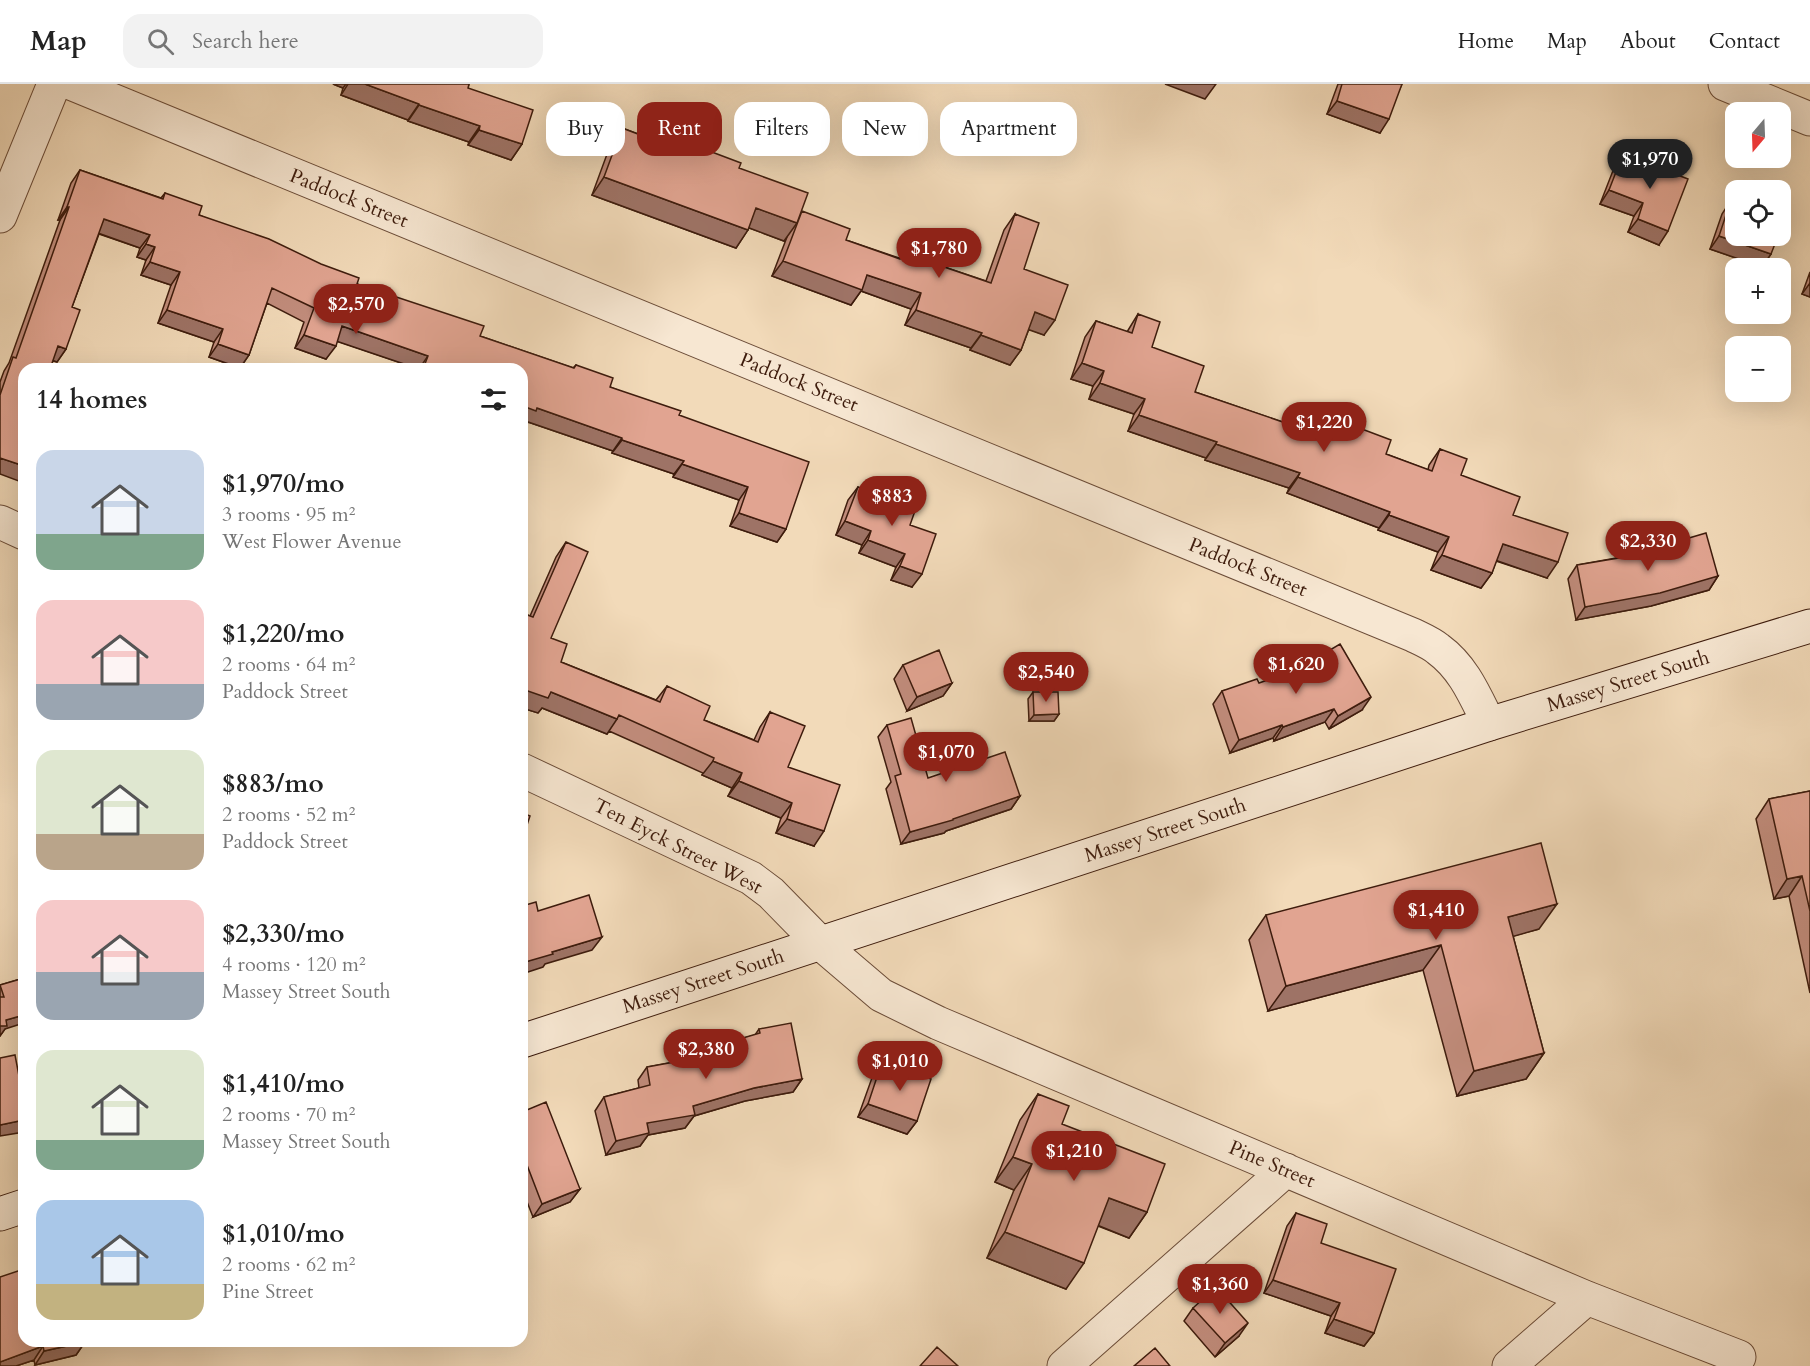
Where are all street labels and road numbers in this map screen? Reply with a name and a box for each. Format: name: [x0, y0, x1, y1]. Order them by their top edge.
street label: Paddock Street: [286, 162, 413, 234]
street label: Paddock Street: [736, 346, 863, 418]
street label: Paddock Street: [1185, 531, 1312, 603]
street label: Massey Street South: [1543, 643, 1713, 719]
street label: Massey Street South: [1081, 791, 1249, 869]
street label: Ten Eyck Street West: [589, 792, 768, 901]
street label: Massey Street South: [619, 942, 787, 1020]
street label: Pine Street: [1225, 1134, 1320, 1195]

